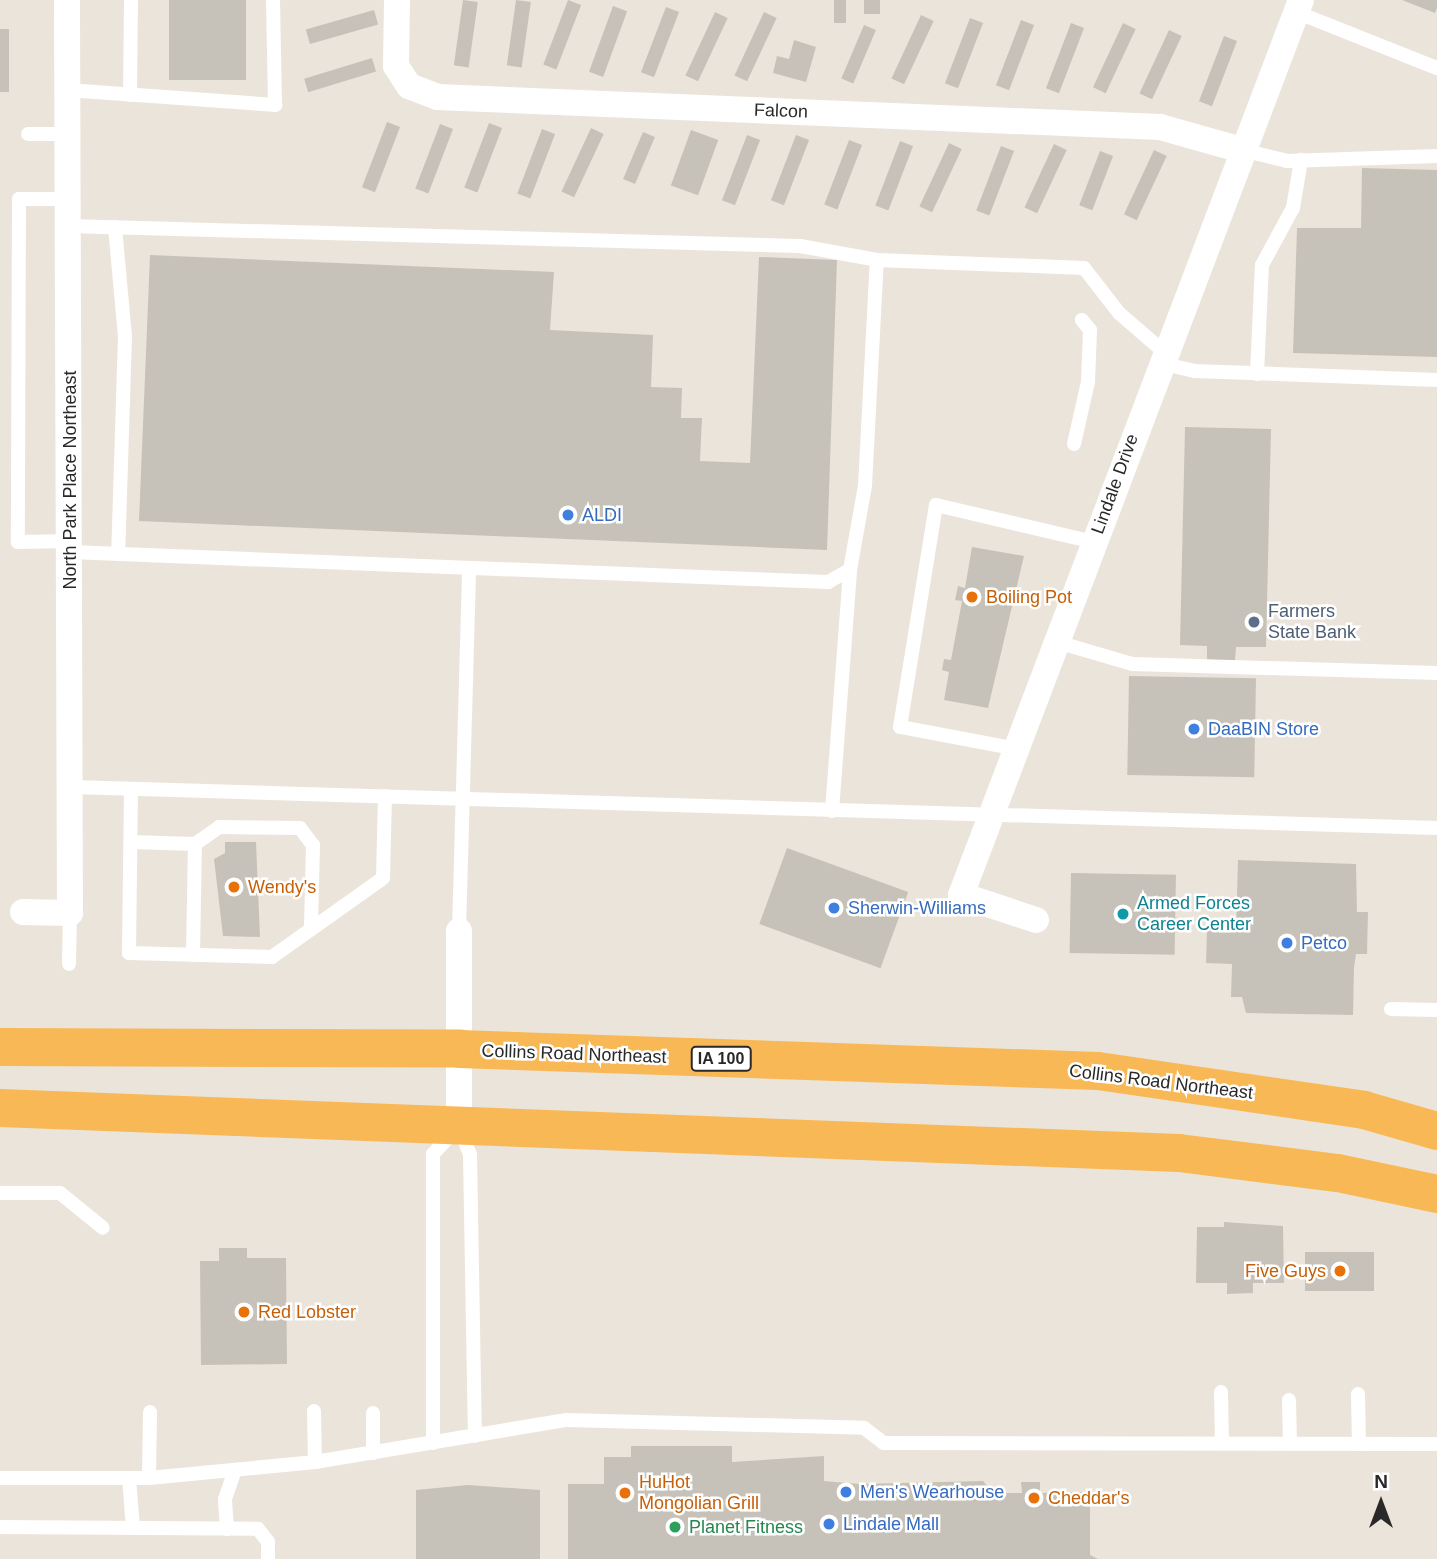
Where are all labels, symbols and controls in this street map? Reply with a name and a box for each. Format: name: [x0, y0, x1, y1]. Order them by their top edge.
street label: Falcon: [754, 99, 808, 123]
street label: North Park Place Northeast: [59, 370, 81, 590]
street label: Lindale Drive: [1087, 431, 1143, 537]
place label: ALDI: [582, 504, 622, 526]
marker: ALDI: [560, 507, 576, 523]
place label: Boiling Pot: [986, 586, 1072, 608]
marker: Boiling Pot: [964, 589, 980, 605]
place label: Farmers State Bank: [1268, 601, 1356, 644]
marker: Farmers State Bank: [1246, 614, 1262, 630]
place label: DaaBIN Store: [1208, 718, 1319, 740]
marker: DaaBIN Store: [1186, 721, 1202, 737]
place label: Wendy's: [248, 876, 316, 898]
marker: Wendy's: [226, 879, 242, 895]
place label: Armed Forces Career Center: [1137, 893, 1251, 936]
place label: Sherwin-Williams: [848, 897, 986, 919]
marker: Sherwin-Williams: [826, 900, 842, 916]
marker: Armed Forces Career Center: [1115, 906, 1131, 922]
place label: Petco: [1301, 932, 1347, 954]
marker: Petco: [1279, 935, 1295, 951]
street label: Collins Road Northeast: [481, 1040, 667, 1068]
road number: IA 100: [690, 1046, 752, 1072]
street label: Collins Road Northeast: [1068, 1060, 1254, 1104]
place label: Five Guys: [1245, 1260, 1326, 1282]
marker: Five Guys: [1332, 1263, 1348, 1279]
place label: Red Lobster: [258, 1301, 356, 1323]
marker: Red Lobster: [236, 1304, 252, 1320]
north arrow: [1346, 1468, 1416, 1538]
text: N: [1374, 1471, 1388, 1492]
place label: HuHot Mongolian Grill: [639, 1472, 759, 1514]
place label: Men's Wearhouse: [860, 1481, 1004, 1503]
marker: Men's Wearhouse: [838, 1484, 854, 1500]
marker: HuHot Mongolian Grill: [617, 1485, 633, 1501]
place label: Cheddar's: [1048, 1487, 1129, 1509]
marker: Cheddar's: [1026, 1490, 1042, 1506]
place label: Lindale Mall: [843, 1513, 939, 1535]
place label: Planet Fitness: [689, 1516, 803, 1538]
marker: Lindale Mall: [821, 1516, 837, 1532]
marker: Planet Fitness: [667, 1519, 683, 1535]

